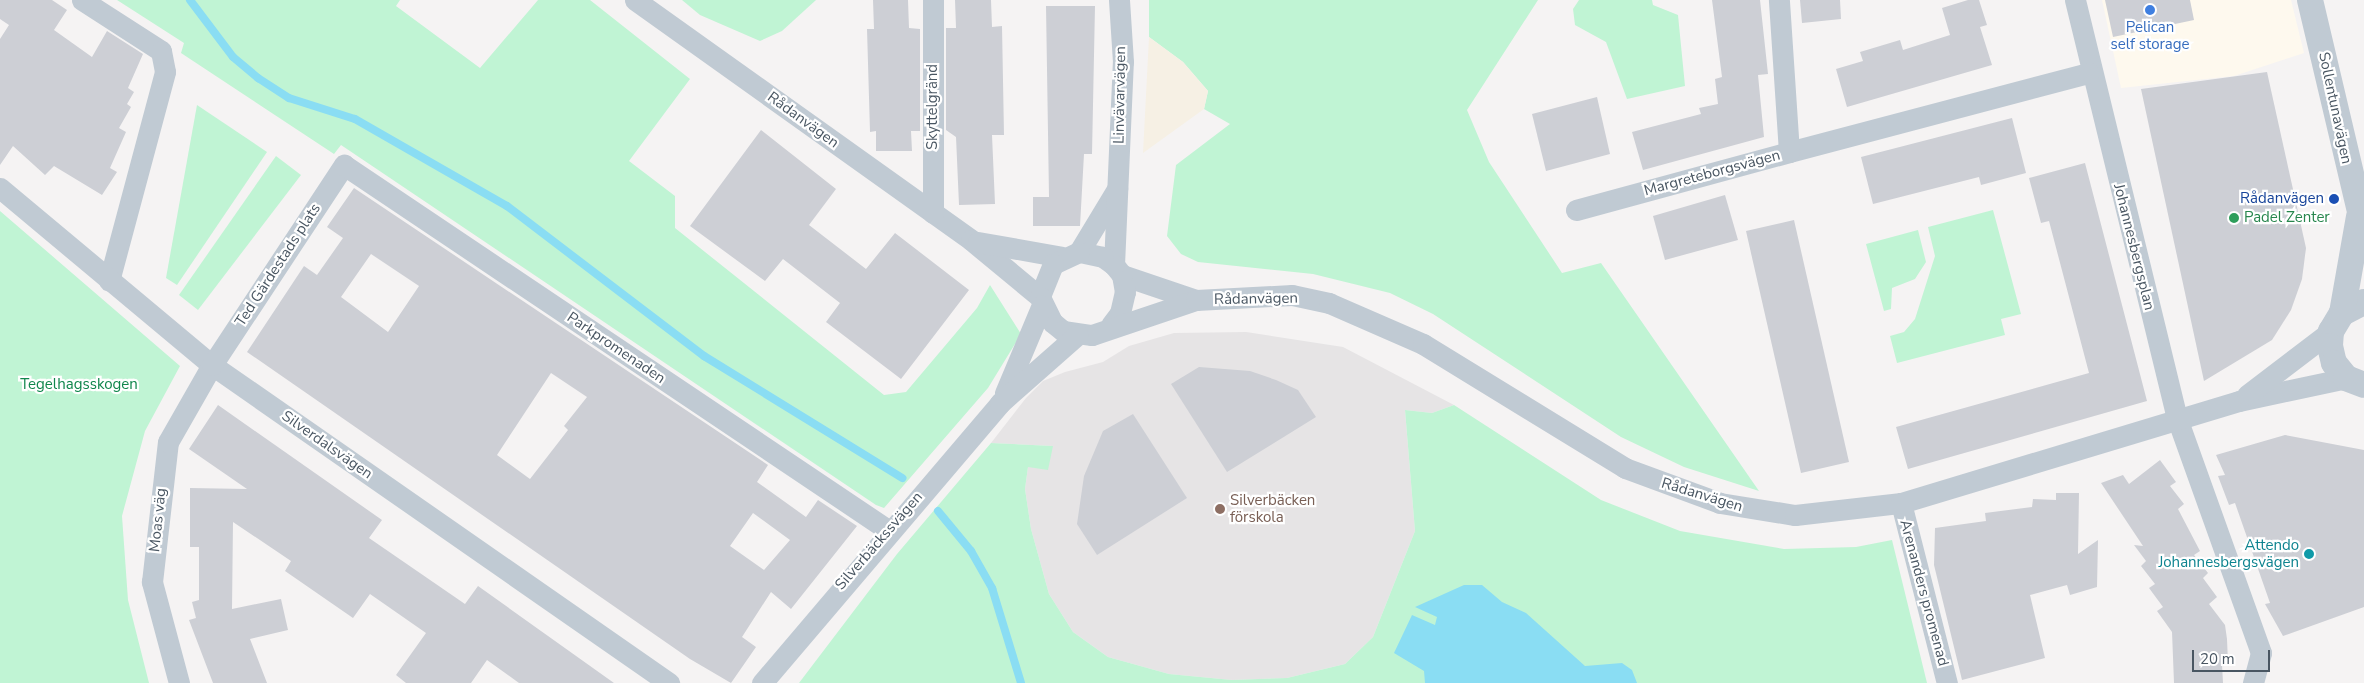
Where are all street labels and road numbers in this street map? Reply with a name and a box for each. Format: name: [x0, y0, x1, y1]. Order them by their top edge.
street label: Linvävarvägen: [1110, 46, 1130, 144]
street label: Sollentunavägen: [2314, 50, 2356, 166]
street label: Skyttelgränd: [924, 64, 942, 150]
street label: Rådanvägen: [764, 88, 842, 152]
street label: Margreteborgsvägen: [1642, 146, 1782, 200]
street label: Johannesbergsplan: [2110, 182, 2158, 312]
street label: Ted Gärdestads plats: [231, 200, 325, 330]
street label: Rådanvägen: [1214, 289, 1298, 309]
street label: Parkpromenaden: [563, 308, 669, 388]
street label: Silverdalsvägen: [278, 407, 376, 483]
street label: Rådanvägen: [1659, 474, 1745, 516]
street label: Moas väg: [146, 487, 170, 553]
street label: Silverbäckssvägen: [832, 488, 926, 594]
street label: Arenanders promenad: [1896, 518, 1952, 668]

